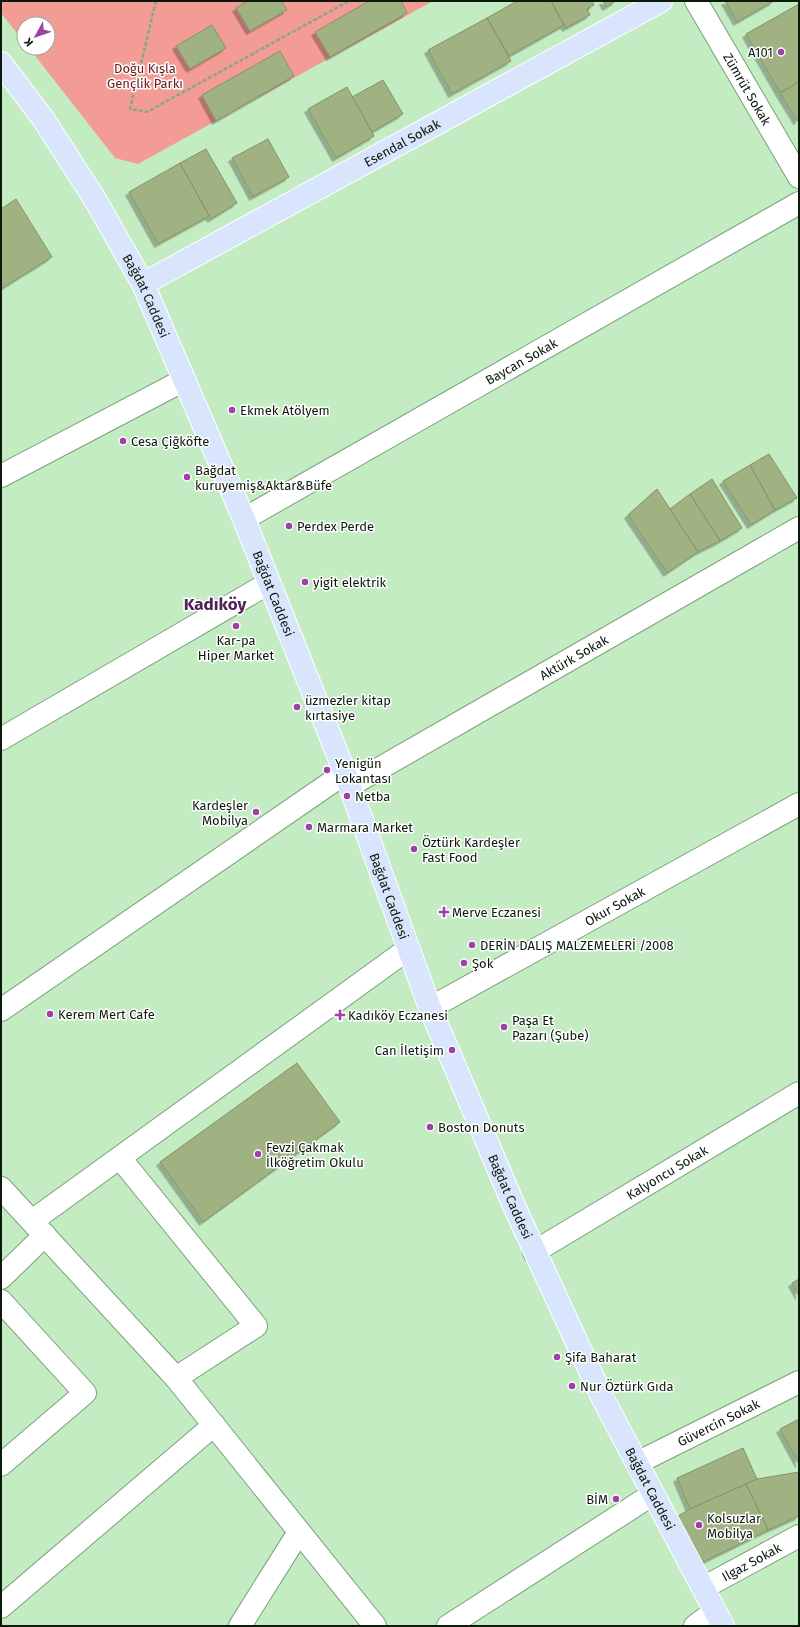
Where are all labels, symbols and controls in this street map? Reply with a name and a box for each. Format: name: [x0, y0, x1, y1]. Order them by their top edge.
north arrow: [16, 16, 56, 56]
text: K: [21, 34, 36, 49]
place label: A101: [748, 45, 773, 60]
marker: A101: [776, 47, 786, 57]
street label: Zümrüt Sokak: [720, 51, 774, 128]
park label: Doğu Kışla Gençlik Parkı: [107, 61, 183, 91]
street label: Esendal Sokak: [361, 116, 443, 170]
street label: Bağdat Caddesi: [119, 251, 172, 340]
street label: Baycan Sokak: [483, 335, 560, 388]
place label: Ekmek Atölyem: [240, 403, 330, 418]
marker: Ekmek Atölyem: [227, 405, 237, 415]
place label: Cesa Çiğköfte: [131, 434, 209, 449]
marker: Cesa Çiğköfte: [118, 436, 128, 446]
place label: Bağdat kuruyemiş&Aktar&Büfe: [195, 463, 332, 493]
marker: Bağdat kuruyemiş&Aktar&Büfe: [182, 472, 192, 482]
place label: Perdex Perde: [297, 519, 374, 534]
marker: Perdex Perde: [284, 521, 294, 531]
street label: Bağdat Caddesi: [249, 549, 297, 639]
place label: yigit elektrik: [313, 575, 387, 590]
marker: yigit elektrik: [300, 577, 310, 587]
district label: Kadıköy: [184, 594, 247, 615]
marker: Kar-pa Hiper Market: [231, 621, 241, 631]
street label: Aktürk Sokak: [537, 632, 611, 683]
place label: Kar-pa Hiper Market: [198, 633, 274, 663]
place label: üzmezler kitap kırtasiye: [305, 693, 391, 723]
marker: üzmezler kitap kırtasiye: [292, 702, 302, 712]
place label: Yenigün Lokantası: [335, 756, 391, 786]
marker: Yenigün Lokantası: [322, 765, 332, 775]
place label: Netba: [355, 789, 390, 804]
marker: Netba: [342, 791, 352, 801]
place label: Kardeşler Mobilya: [192, 798, 248, 828]
marker: Kardeşler Mobilya: [251, 807, 261, 817]
place label: Marmara Market: [317, 820, 413, 835]
marker: Marmara Market: [304, 822, 314, 832]
place label: Öztürk Kardeşler Fast Food: [422, 834, 520, 865]
marker: Öztürk Kardeşler Fast Food: [409, 844, 419, 854]
street label: Bağdat Caddesi: [366, 851, 412, 942]
street label: Okur Sokak: [582, 884, 648, 929]
place label: Merve Eczanesi: [452, 905, 541, 920]
marker: Merve Eczanesi: [439, 907, 449, 917]
place label: DERİN DALIŞ MALZEMELERİ /2008: [480, 938, 674, 953]
marker: DERİN DALIŞ MALZEMELERİ /2008: [467, 940, 477, 950]
place label: Şok: [472, 956, 494, 971]
marker: Şok: [459, 958, 469, 968]
place label: Kerem Mert Cafe: [58, 1007, 155, 1022]
place label: Kadıköy Eczanesi: [348, 1008, 448, 1023]
marker: Kerem Mert Cafe: [45, 1009, 55, 1019]
marker: Kadıköy Eczanesi: [335, 1010, 345, 1020]
place label: Paşa Et Pazarı (Şube): [512, 1013, 588, 1043]
marker: Paşa Et Pazarı (Şube): [499, 1022, 509, 1032]
place label: Can İletişim: [375, 1043, 444, 1058]
marker: Can İletişim: [447, 1045, 457, 1055]
place label: Boston Donuts: [438, 1120, 525, 1135]
marker: Boston Donuts: [425, 1122, 435, 1132]
place label: Fevzi Çakmak İlköğretim Okulu: [266, 1140, 364, 1170]
street label: Kalyoncu Sokak: [624, 1142, 711, 1203]
marker: Fevzi Çakmak İlköğretim Okulu: [253, 1149, 263, 1159]
street label: Bağdat Caddesi: [485, 1152, 535, 1241]
place label: Şifa Baharat: [565, 1350, 637, 1365]
marker: Şifa Baharat: [552, 1352, 562, 1362]
place label: Nur Öztürk Gıda: [580, 1378, 674, 1394]
marker: Nur Öztürk Gıda: [567, 1381, 577, 1391]
street label: Güvercin Sokak: [675, 1396, 762, 1450]
street label: Bağdat Caddesi: [622, 1445, 678, 1533]
place label: BİM: [586, 1492, 608, 1507]
marker: BİM: [611, 1494, 621, 1504]
place label: Kolsuzlar Mobilya: [707, 1511, 761, 1541]
marker: Kolsuzlar Mobilya: [694, 1520, 704, 1530]
street label: Ilgaz Sokak: [719, 1540, 784, 1584]

